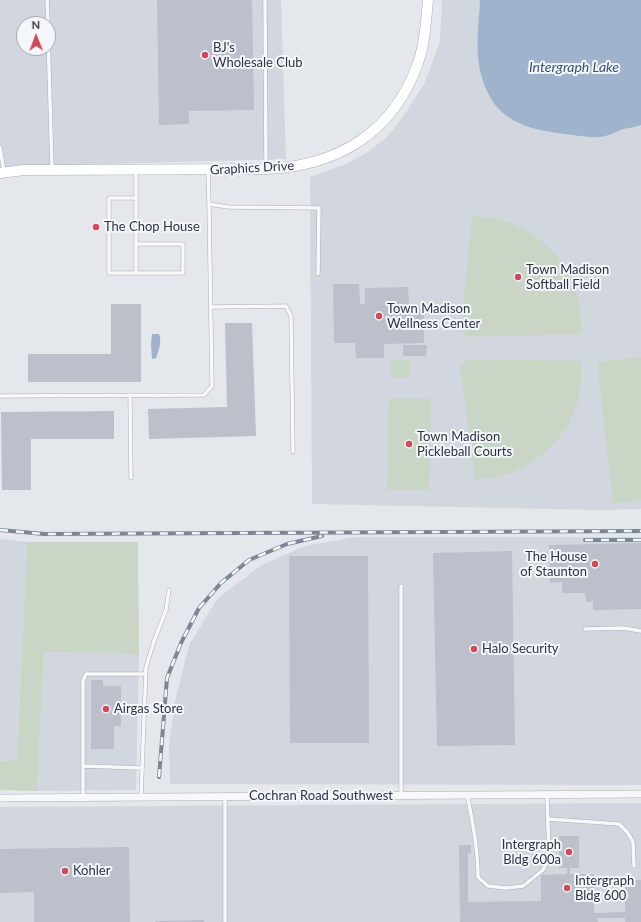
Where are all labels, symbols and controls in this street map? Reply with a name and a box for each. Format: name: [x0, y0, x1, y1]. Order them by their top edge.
north arrow: [16, 16, 56, 56]
text: N: [31, 18, 40, 31]
place label: BJ's Wholesale Club: [213, 40, 303, 71]
marker: BJ's Wholesale Club: [200, 50, 210, 60]
water label: Intergraph Lake: [529, 59, 619, 75]
street label: Graphics Drive: [210, 158, 294, 178]
place label: The Chop House: [104, 219, 200, 235]
marker: The Chop House: [91, 222, 101, 232]
place label: Town Madison Softball Field: [526, 262, 609, 293]
marker: Town Madison Softball Field: [513, 272, 523, 282]
place label: Town Madison Wellness Center: [387, 301, 480, 332]
marker: Town Madison Wellness Center: [374, 311, 384, 321]
place label: Town Madison Pickleball Courts: [417, 429, 512, 460]
marker: Town Madison Pickleball Courts: [404, 439, 414, 449]
place label: The House of Staunton: [520, 549, 587, 580]
marker: The House of Staunton: [590, 559, 600, 569]
place label: Halo Security: [482, 641, 559, 657]
marker: Halo Security: [469, 644, 479, 654]
place label: Airgas Store: [114, 701, 183, 717]
marker: Airgas Store: [101, 704, 111, 714]
street label: Cochran Road Southwest: [249, 788, 393, 804]
place label: Intergraph Bldg 600a: [502, 837, 561, 868]
marker: Intergraph Bldg 600a: [564, 847, 574, 857]
place label: Kohler: [73, 863, 110, 879]
marker: Kohler: [60, 866, 70, 876]
place label: Intergraph Bldg 600: [575, 873, 634, 904]
marker: Intergraph Bldg 600: [562, 883, 572, 893]

